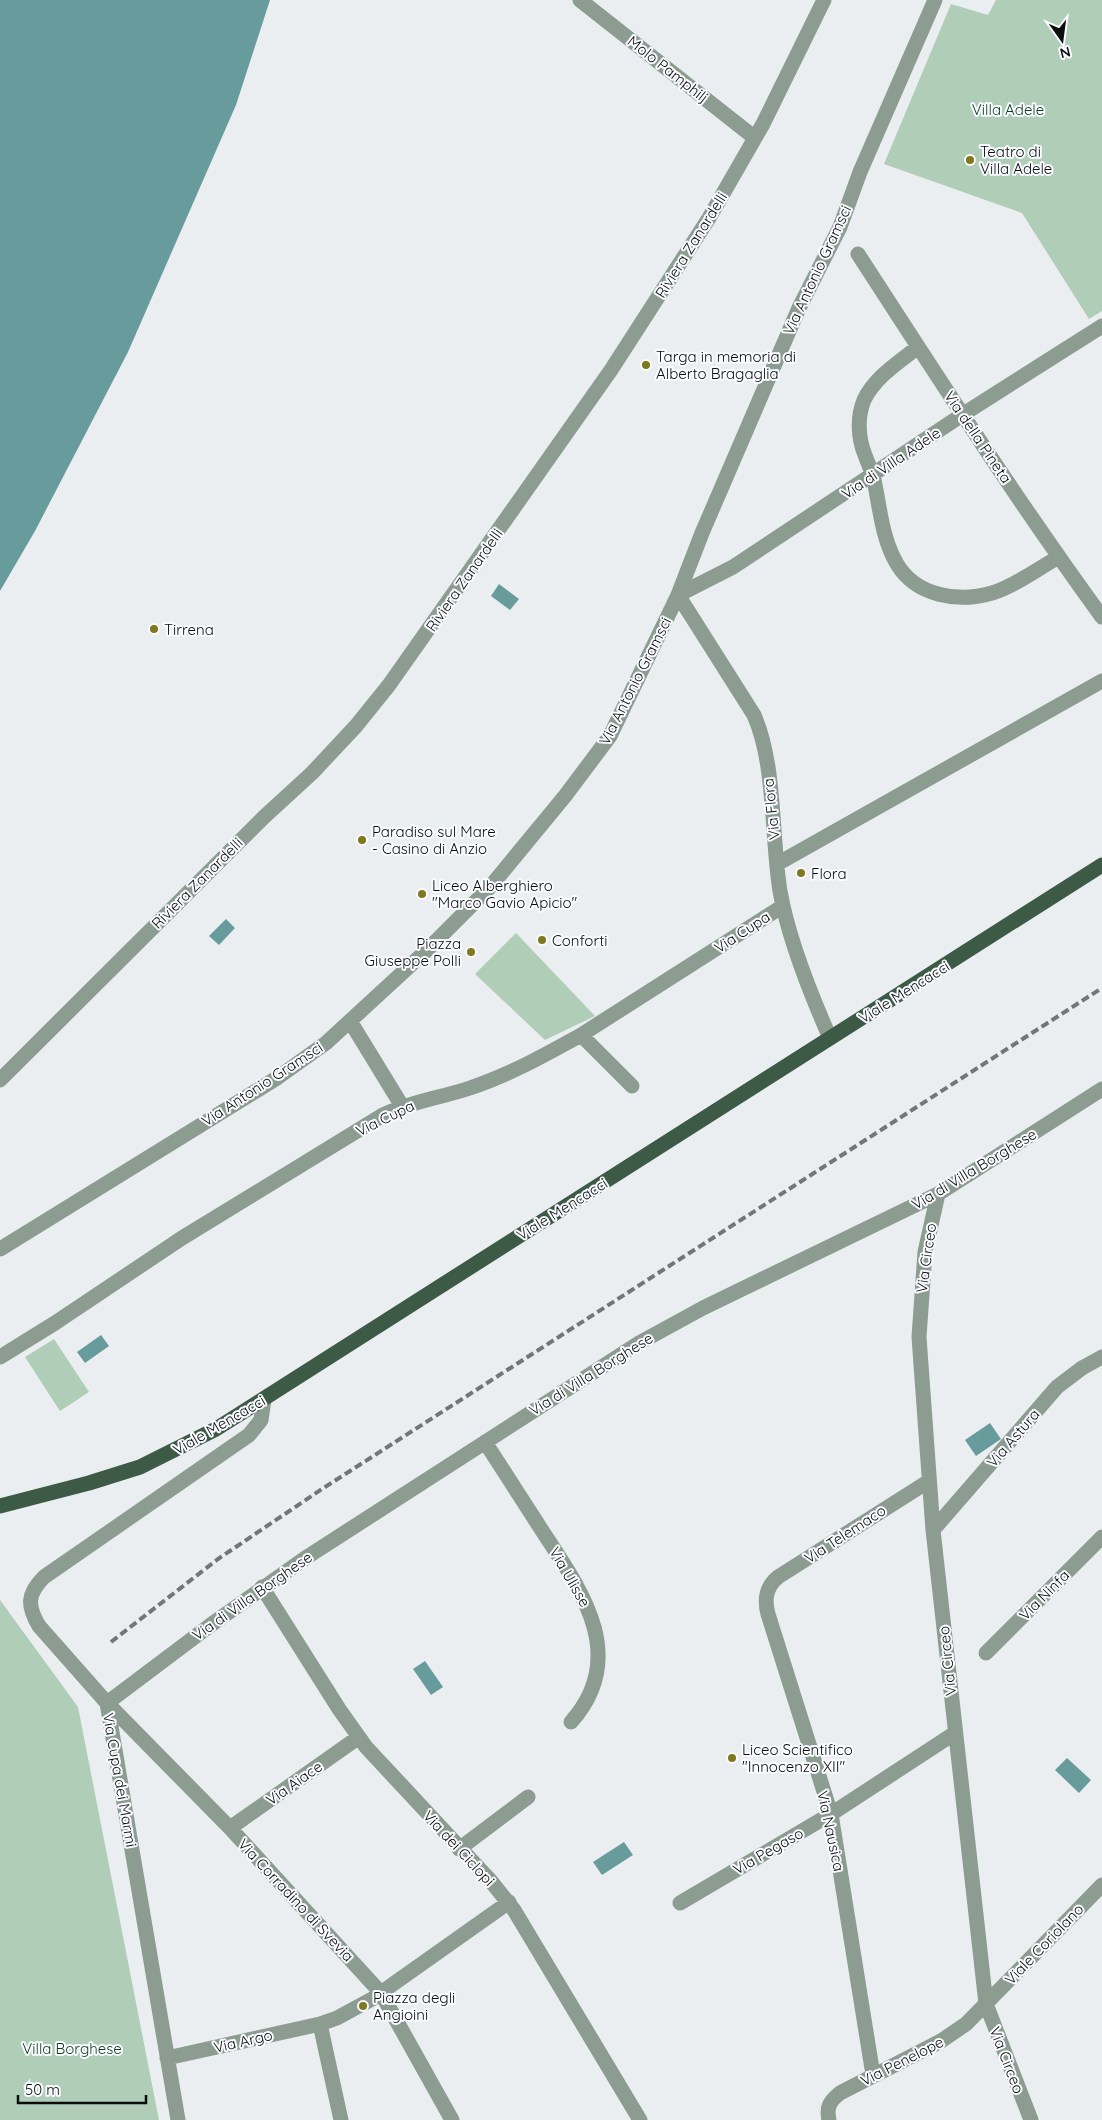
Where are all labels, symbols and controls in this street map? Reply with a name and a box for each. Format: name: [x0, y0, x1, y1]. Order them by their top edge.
north arrow: [1037, 15, 1087, 65]
street label: Molo Pamphilj: [624, 31, 712, 107]
text: N: [1058, 43, 1072, 63]
park label: Villa Adele: [972, 100, 1044, 119]
place label: Teatro di Villa Adele: [980, 142, 1052, 178]
marker: Teatro di Villa Adele: [964, 154, 976, 166]
street label: Riviera Zanardelli: [651, 189, 731, 301]
street label: Via Antonio Gramsci: [779, 202, 855, 338]
place label: Targa in memoria di Alberto Bragaglia: [656, 347, 796, 383]
marker: Targa in memoria di Alberto Bragaglia: [640, 359, 652, 371]
street label: Via della Pineta: [940, 387, 1016, 487]
street label: Via di Villa Adele: [838, 423, 944, 503]
street label: Riviera Zanardelli: [421, 525, 507, 635]
street label: Via Antonio Gramsci: [595, 614, 675, 748]
place label: Tirrena: [164, 620, 214, 639]
marker: Tirrena: [148, 623, 160, 635]
street label: Via Flora: [758, 777, 784, 841]
place label: Paradiso sul Mare - Casino di Anzio: [372, 822, 496, 858]
street label: Riviera Zanardelli: [147, 833, 247, 933]
marker: Paradiso sul Mare - Casino di Anzio: [356, 834, 368, 846]
place label: Flora: [811, 864, 847, 883]
marker: Flora: [795, 867, 807, 879]
place label: Liceo Alberghiero "Marco Gavio Apicio": [432, 876, 578, 912]
marker: Liceo Alberghiero "Marco Gavio Apicio": [416, 888, 428, 900]
street label: Via Cupa: [710, 907, 774, 957]
place label: Conforti: [552, 931, 608, 950]
place label: Piazza Giuseppe Polli: [365, 934, 461, 970]
marker: Conforti: [536, 934, 548, 946]
marker: Piazza Giuseppe Polli: [465, 946, 477, 958]
street label: Viale Mencacci: [855, 957, 953, 1027]
street label: Via Antonio Gramsci: [198, 1038, 326, 1130]
street label: Via Cupa: [353, 1096, 417, 1140]
street label: Via di Villa Borghese: [908, 1124, 1040, 1214]
street label: Viale Mencacci: [513, 1174, 611, 1244]
street label: Via Circeo: [912, 1222, 940, 1294]
street label: Via di Villa Borghese: [526, 1328, 656, 1420]
street label: Viale Mencacci: [170, 1391, 268, 1459]
street label: Via Astura: [982, 1405, 1044, 1471]
street label: Via Telemaco: [801, 1501, 889, 1567]
street label: Via Ulisse: [545, 1544, 595, 1610]
street label: Via di Villa Borghese: [188, 1547, 316, 1645]
street label: Via Ninfa: [1015, 1566, 1073, 1624]
street label: Via Circeo: [934, 1625, 960, 1697]
street label: Via Cupa dei Marmi: [99, 1711, 141, 1849]
place label: Liceo Scientifico "Innocenzo XII": [742, 1740, 853, 1776]
marker: Liceo Scientifico "Innocenzo XII": [726, 1752, 738, 1764]
street label: Via Aiace: [262, 1757, 326, 1809]
street label: Via Nausica: [813, 1789, 849, 1873]
street label: Via dei Ciclopi: [419, 1806, 499, 1890]
street label: Via Pegaso: [729, 1823, 807, 1879]
street label: Via Corradino di Svevia: [234, 1835, 358, 1965]
street label: Viale Coriolano: [1001, 1900, 1087, 1988]
place label: Piazza degli Angioini: [373, 1988, 455, 2024]
marker: Piazza degli Angioini: [357, 2000, 369, 2012]
street label: Via Circeo: [986, 2024, 1028, 2096]
street label: Via Argo: [212, 2025, 274, 2057]
street label: Via Penelope: [857, 2032, 947, 2090]
park label: Villa Borghese: [22, 2039, 122, 2058]
scale bar: [18, 2072, 145, 2104]
text: 50 m: [25, 2080, 60, 2099]

